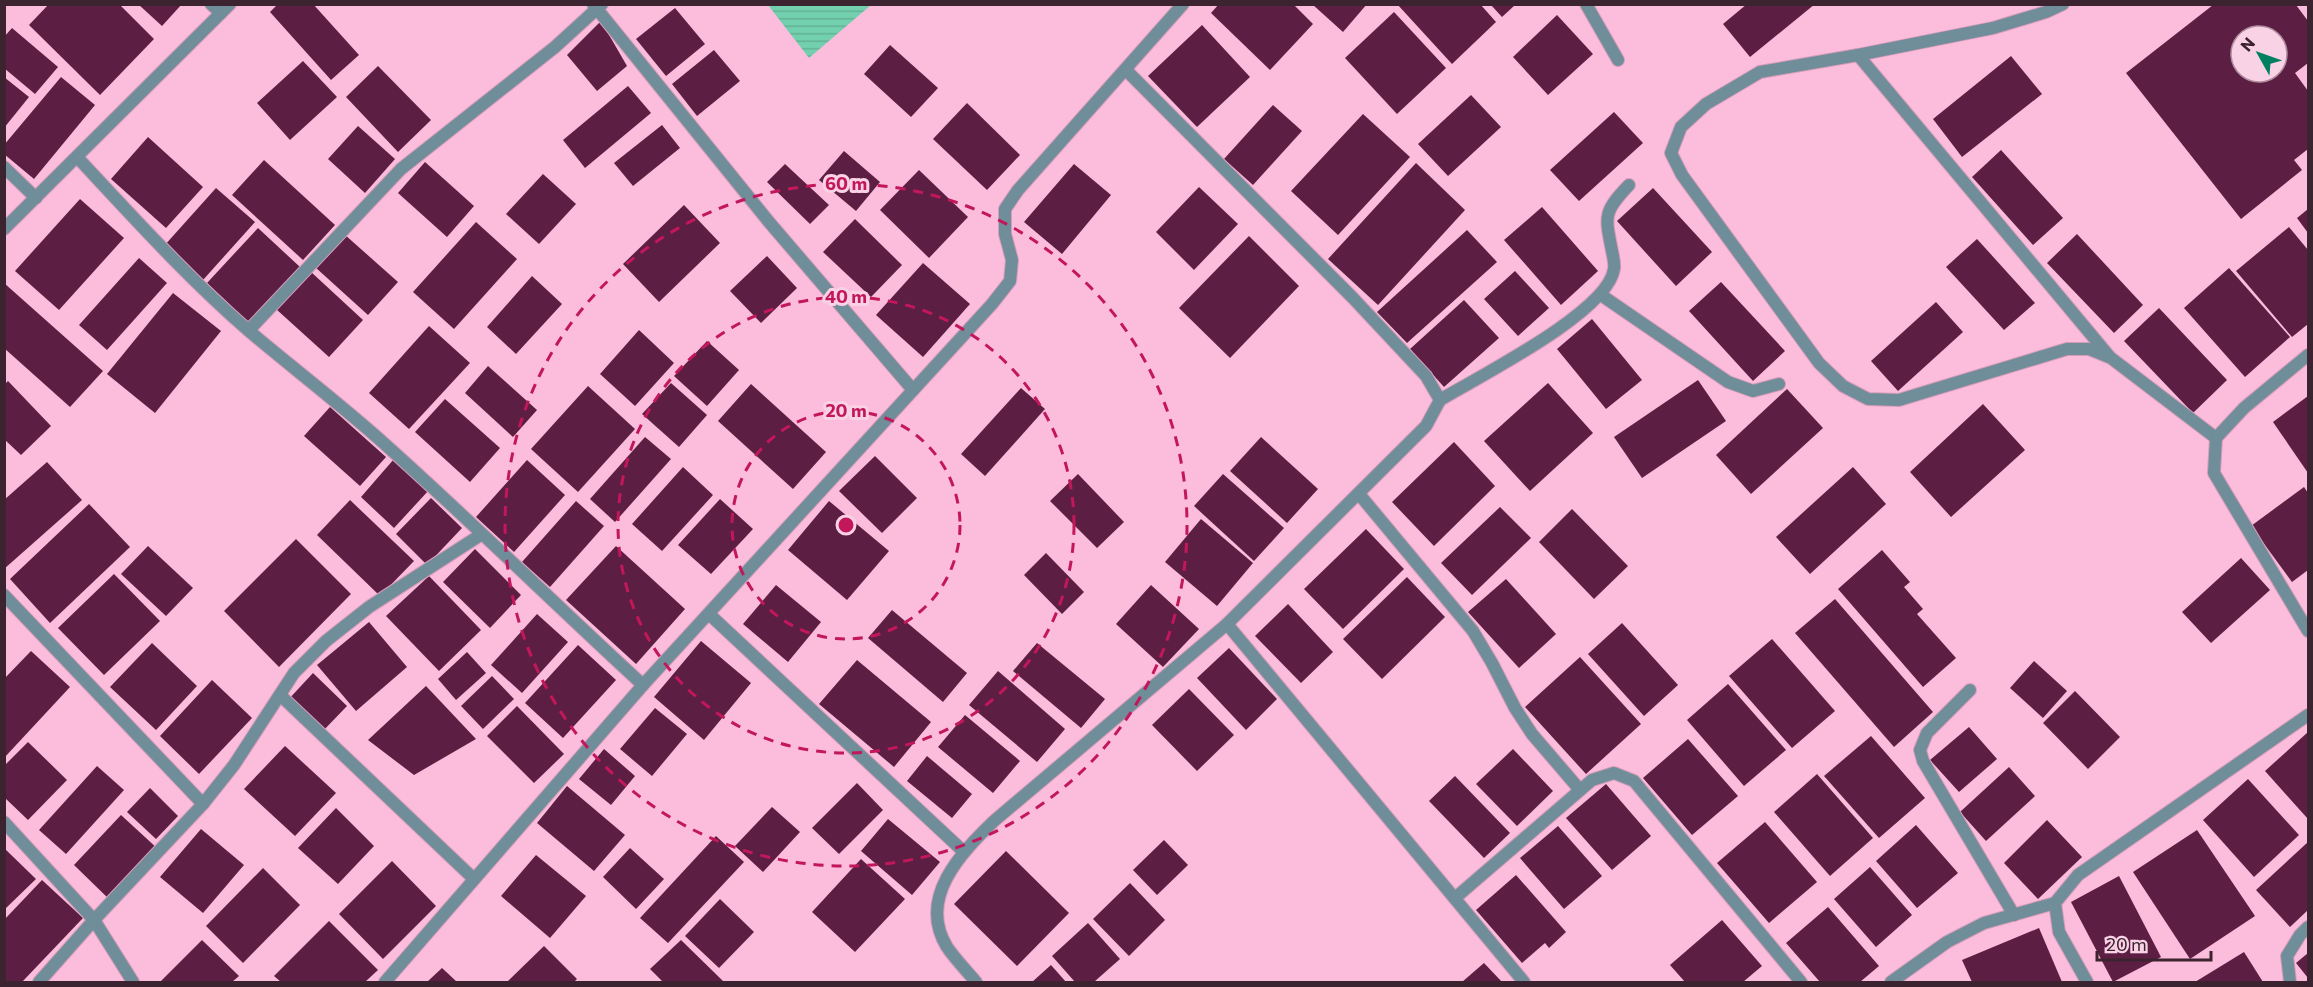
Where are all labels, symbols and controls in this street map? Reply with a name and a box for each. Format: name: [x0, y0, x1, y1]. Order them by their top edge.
north arrow: [2229, 24, 2289, 84]
text: N: [2236, 33, 2258, 55]
text: 60 m: [825, 172, 867, 194]
text: 40 m: [825, 285, 867, 307]
text: 20 m: [825, 399, 867, 421]
centre of rings: [836, 515, 856, 535]
scale bar: [2097, 924, 2211, 962]
text: 20 m: [2106, 933, 2147, 955]

